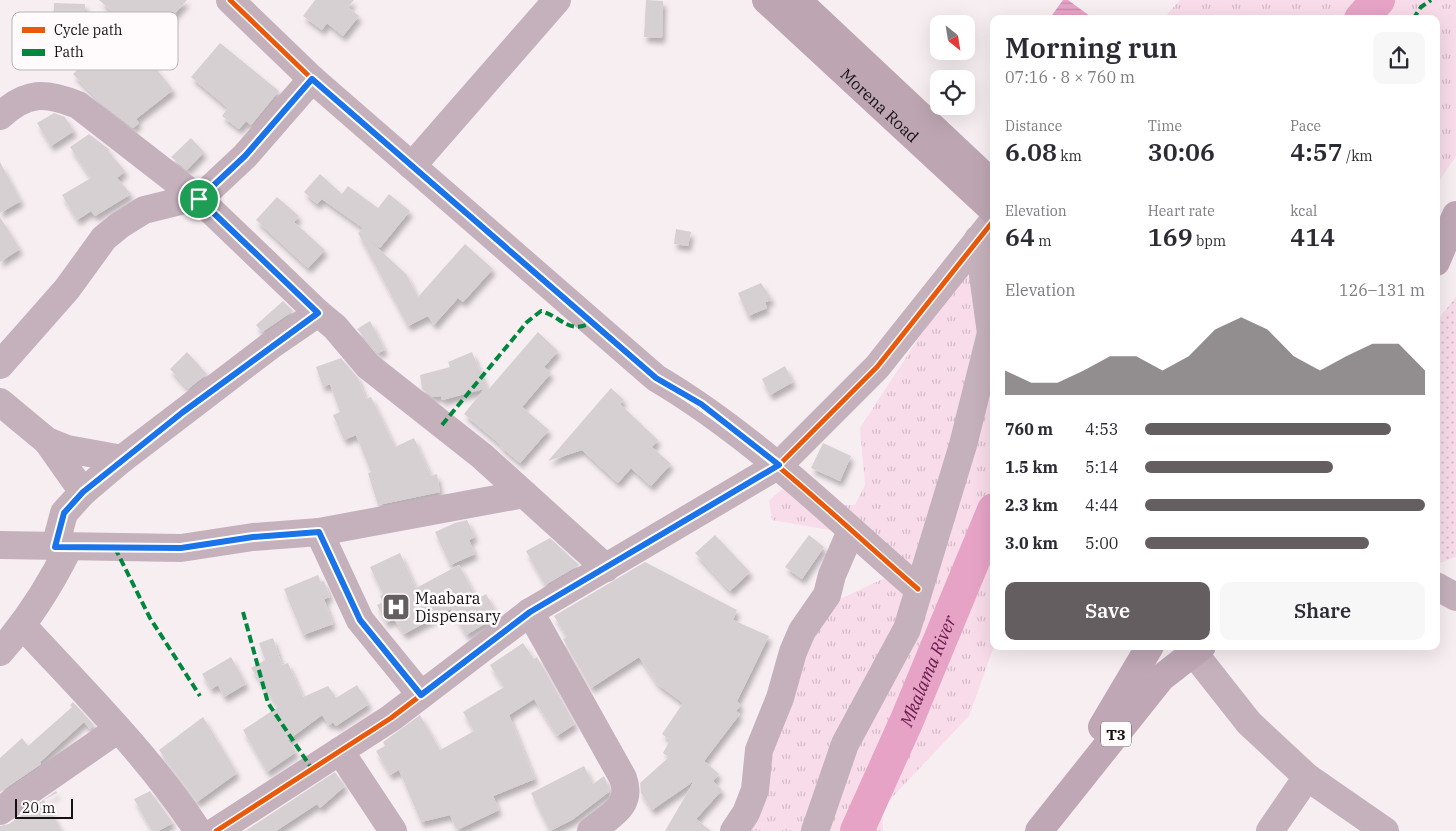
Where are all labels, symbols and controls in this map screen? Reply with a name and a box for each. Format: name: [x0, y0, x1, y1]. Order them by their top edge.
legend: [12, 12, 178, 70]
north arrow: [930, 15, 975, 60]
map controls: [930, 15, 975, 115]
text: Cycle path: [54, 21, 123, 39]
text: Morning run: [1005, 29, 1178, 66]
button: share: [1373, 32, 1425, 84]
text: Path: [54, 43, 84, 61]
street label: Morena Road: [836, 64, 923, 147]
text: 07:16 · 8 × 760 m: [1005, 67, 1135, 87]
button: locate: [930, 70, 975, 115]
text: Distance: [1005, 117, 1062, 135]
text: Time: [1148, 117, 1182, 135]
text: Pace: [1290, 117, 1321, 135]
text: 6.08: [1005, 135, 1057, 168]
text: 30:06: [1148, 135, 1215, 168]
text: 4:57: [1290, 135, 1343, 168]
text: km: [1057, 147, 1082, 165]
text: /km: [1343, 147, 1373, 165]
pin: [178, 178, 220, 220]
icon: arrive: [185, 185, 213, 213]
text: Elevation: [1005, 202, 1067, 220]
text: Heart rate: [1148, 202, 1215, 220]
text: kcal: [1290, 202, 1317, 220]
text: 64: [1005, 220, 1035, 253]
text: 169: [1148, 220, 1193, 253]
text: 414: [1290, 220, 1335, 253]
text: m: [1035, 232, 1052, 250]
text: bpm: [1193, 232, 1226, 250]
text: Elevation: [1005, 280, 1075, 300]
text: 126–131 m: [1339, 280, 1425, 300]
text: 760 m: [1005, 419, 1053, 439]
text: 4:53: [1085, 419, 1118, 439]
text: 1.5 km: [1005, 457, 1058, 477]
text: 5:14: [1085, 457, 1118, 477]
text: 2.3 km: [1005, 495, 1058, 515]
text: 4:44: [1085, 495, 1118, 515]
text: 3.0 km: [1005, 533, 1058, 553]
text: 5:00: [1085, 533, 1118, 553]
button: Save: [1005, 582, 1210, 640]
button: Share: [1220, 582, 1425, 640]
place label: Maabara Dispensary: [415, 588, 501, 626]
hospital icon: Maabara Dispensary: [381, 592, 411, 622]
water label: Mkalama River: [894, 611, 961, 731]
road number: T3: [1101, 722, 1131, 746]
scale bar: [15, 796, 72, 819]
text: 20 m: [22, 799, 55, 817]

